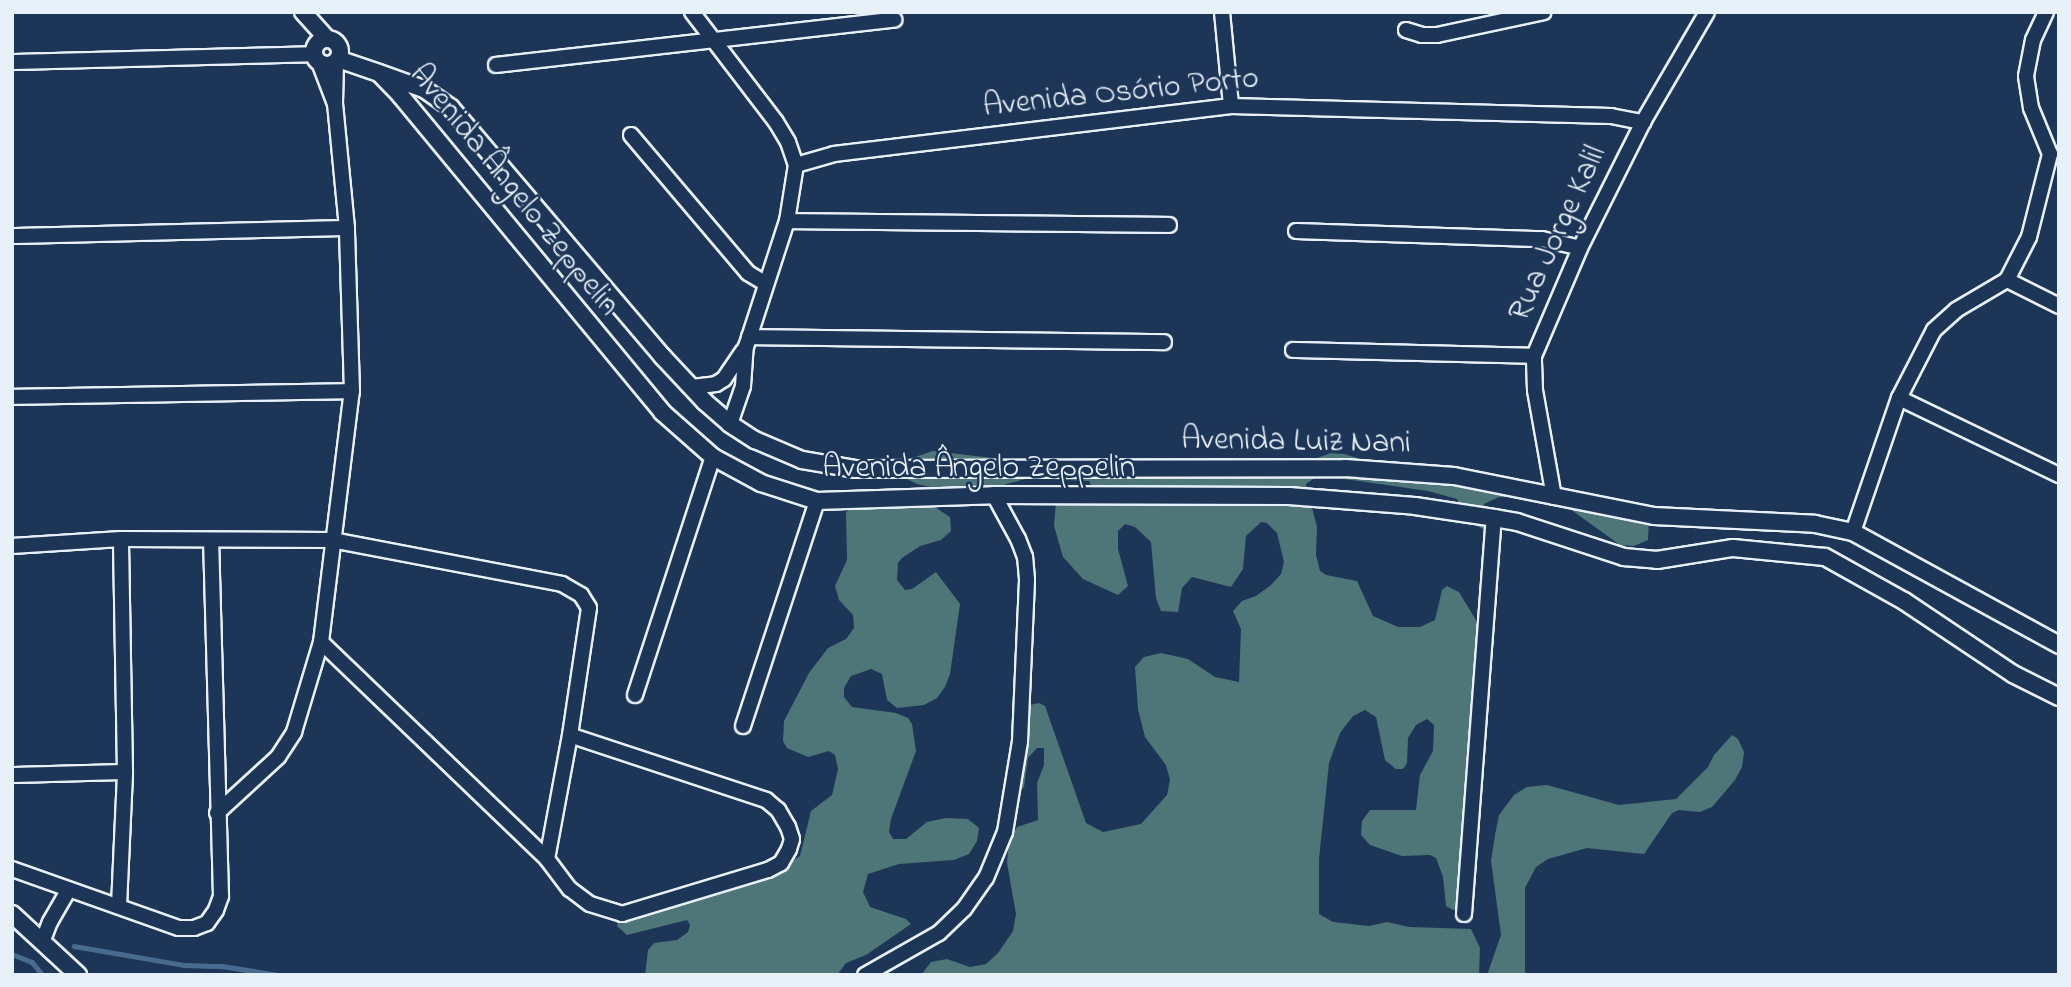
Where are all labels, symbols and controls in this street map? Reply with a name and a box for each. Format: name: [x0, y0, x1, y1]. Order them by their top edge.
street label: Avenida Ângelo Zeppelin: [400, 57, 626, 325]
street label: Avenida Osório Porto: [981, 60, 1261, 128]
street label: Rua Jorge Kalil: [1502, 140, 1616, 328]
street label: Avenida Luiz Nani: [1181, 422, 1411, 464]
street label: Avenida Ângelo Zeppelin: [822, 450, 1136, 488]

